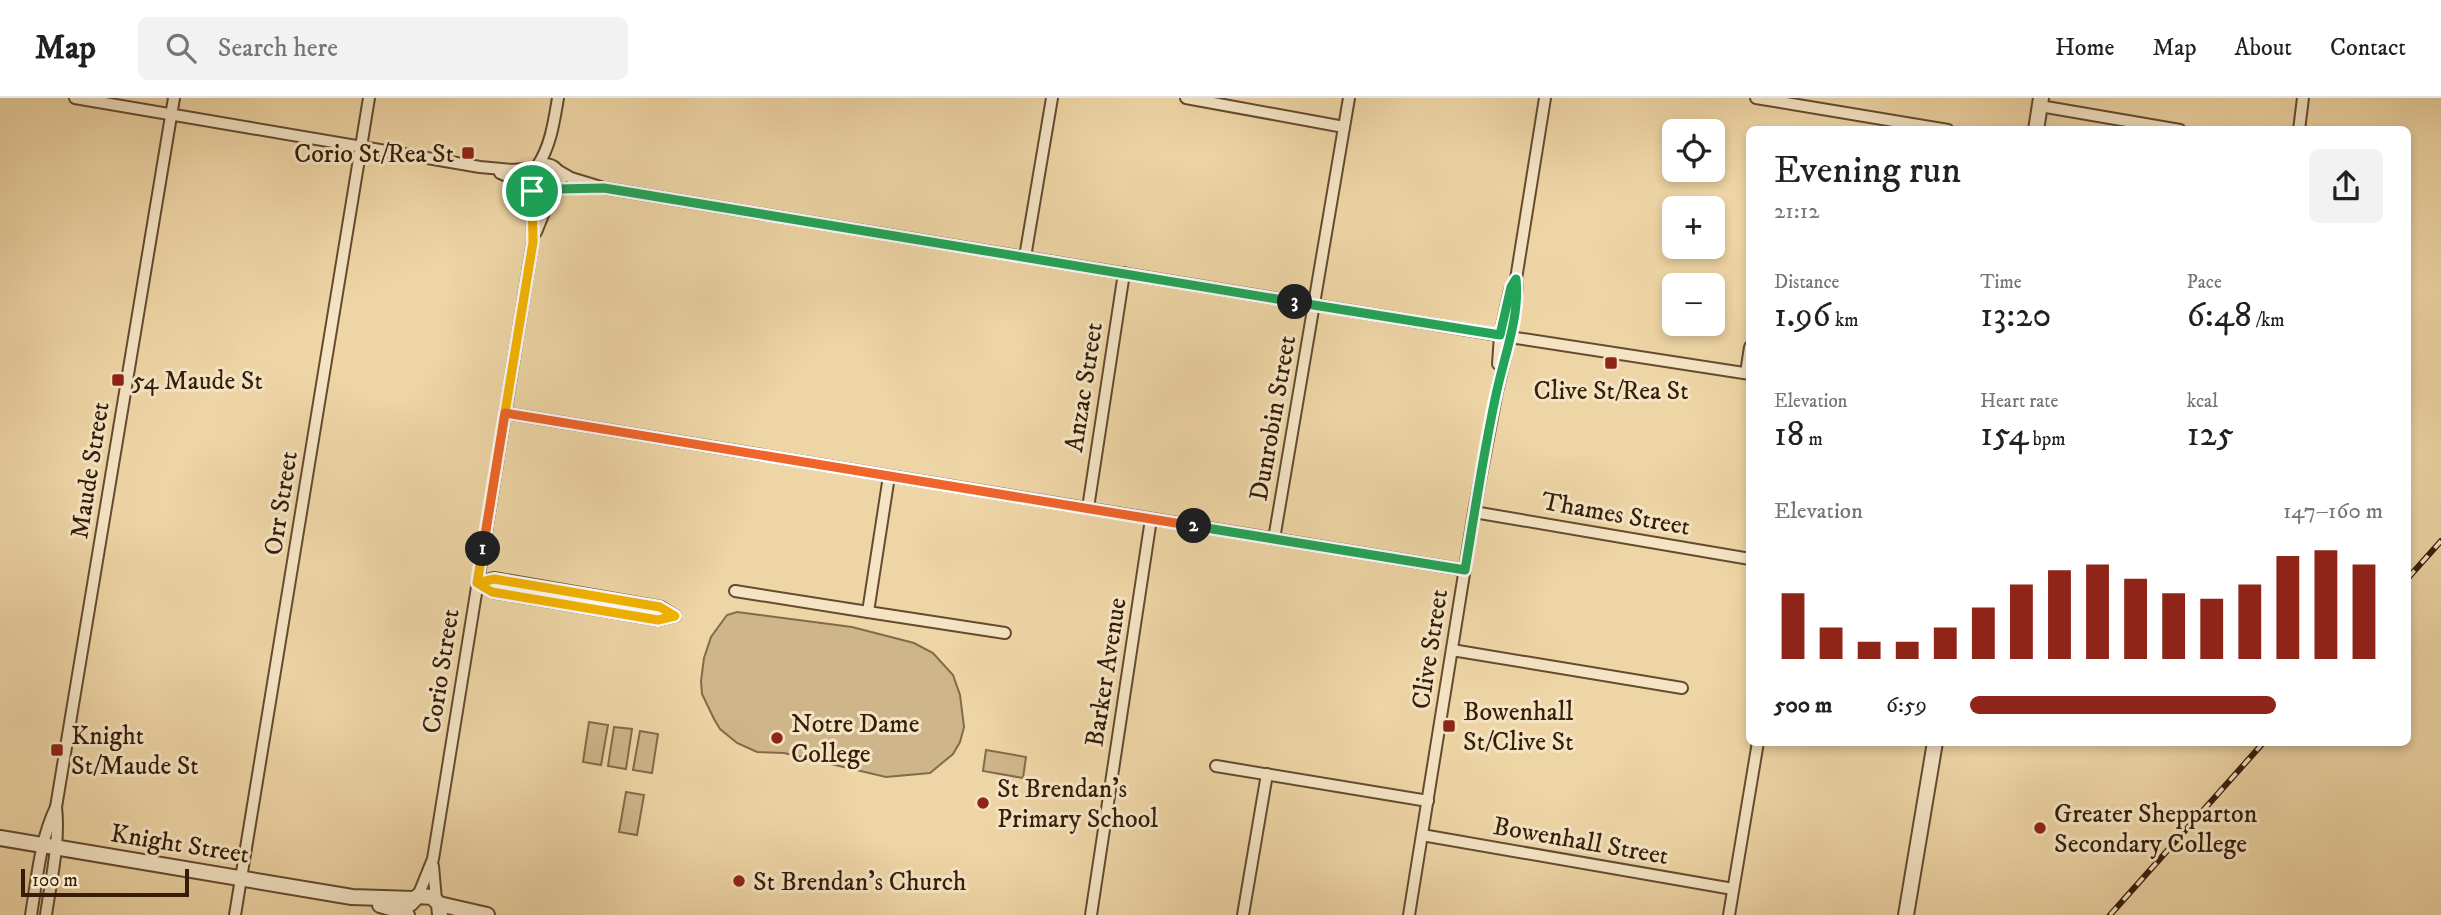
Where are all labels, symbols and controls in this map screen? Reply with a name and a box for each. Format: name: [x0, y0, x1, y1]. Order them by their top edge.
search box: [138, 17, 628, 80]
text: Map: [35, 28, 96, 69]
icon: search: [162, 29, 200, 67]
text: Search here: [218, 32, 338, 65]
text: Home: [2055, 33, 2114, 63]
text: Map: [2152, 33, 2197, 63]
text: About: [2235, 33, 2292, 63]
text: Contact: [2330, 33, 2406, 63]
map controls: [1662, 119, 1725, 336]
button: locate: [1662, 119, 1725, 182]
place label: Corio St/Rea St: [294, 138, 454, 171]
marker: Corio St/Rea St: [460, 145, 476, 161]
text: Evening run: [1774, 147, 1961, 195]
button: share: [2309, 149, 2383, 223]
pin: [502, 161, 562, 221]
icon: arrive: [513, 172, 551, 210]
button: +: [1662, 196, 1725, 259]
text: 21:12: [1774, 197, 1819, 226]
text: Distance: [1774, 271, 1839, 294]
text: Time: [1980, 271, 2022, 294]
text: Pace: [2187, 271, 2222, 294]
button: −: [1662, 273, 1725, 336]
pin: 3: [1278, 284, 1312, 320]
text: 3: [1291, 290, 1298, 313]
text: 1.96: [1774, 294, 1831, 338]
text: 13:20: [1980, 294, 2051, 338]
text: 6:48: [2187, 294, 2252, 338]
text: km: [1831, 309, 1859, 332]
text: /km: [2252, 309, 2285, 332]
street label: Anzac Street: [1058, 320, 1111, 454]
street label: Dunrobin Street: [1243, 333, 1304, 504]
marker: Clive St/Rea St: [1603, 355, 1619, 371]
place label: 54 Maude St: [132, 365, 263, 398]
marker: 54 Maude St: [110, 372, 126, 388]
place label: Clive St/Rea St: [1533, 375, 1689, 408]
text: Elevation: [1774, 390, 1848, 413]
text: Heart rate: [1980, 390, 2058, 413]
text: kcal: [2187, 390, 2218, 413]
street label: Maude Street: [63, 399, 118, 541]
text: 18: [1774, 413, 1804, 457]
text: 154: [1980, 413, 2029, 457]
text: 125: [2187, 413, 2234, 457]
text: m: [1804, 428, 1823, 451]
text: bpm: [2029, 428, 2065, 451]
street label: Orr Street: [257, 449, 306, 558]
street label: Thames Street: [1539, 485, 1693, 544]
text: Elevation: [1774, 497, 1863, 526]
text: 147–160 m: [2283, 497, 2383, 526]
pin: 2: [1176, 508, 1212, 544]
text: 2: [1189, 514, 1198, 537]
pin: 1: [466, 532, 500, 566]
text: 1: [479, 537, 486, 560]
street label: Clive Street: [1405, 587, 1456, 712]
street label: Barker Avenue: [1078, 595, 1135, 749]
street label: Corio Street: [415, 606, 468, 736]
text: 500 m: [1774, 691, 1832, 720]
text: 6:59: [1886, 691, 1927, 720]
place label: Bowenhall St/Clive St: [1463, 696, 1574, 759]
place label: Notre Dame College: [791, 708, 919, 771]
marker: Bowenhall St/Clive St: [1441, 718, 1457, 734]
place label: Knight St/Maude St: [71, 720, 199, 783]
marker: Notre Dame College: [769, 730, 785, 746]
marker: Knight St/Maude St: [49, 742, 65, 758]
place label: St Brendan's Primary School: [997, 773, 1158, 836]
marker: St Brendan's Primary School: [975, 795, 991, 811]
place label: Greater Shepparton Secondary College: [2054, 798, 2258, 861]
street label: Bowenhall Street: [1491, 810, 1671, 873]
street label: Knight Street: [108, 817, 252, 872]
marker: Greater Shepparton Secondary College: [2032, 820, 2048, 836]
scale bar: [21, 866, 189, 898]
place label: St Brendan's Church: [753, 866, 967, 899]
text: 100 m: [32, 869, 78, 892]
marker: St Brendan's Church: [731, 873, 747, 889]

